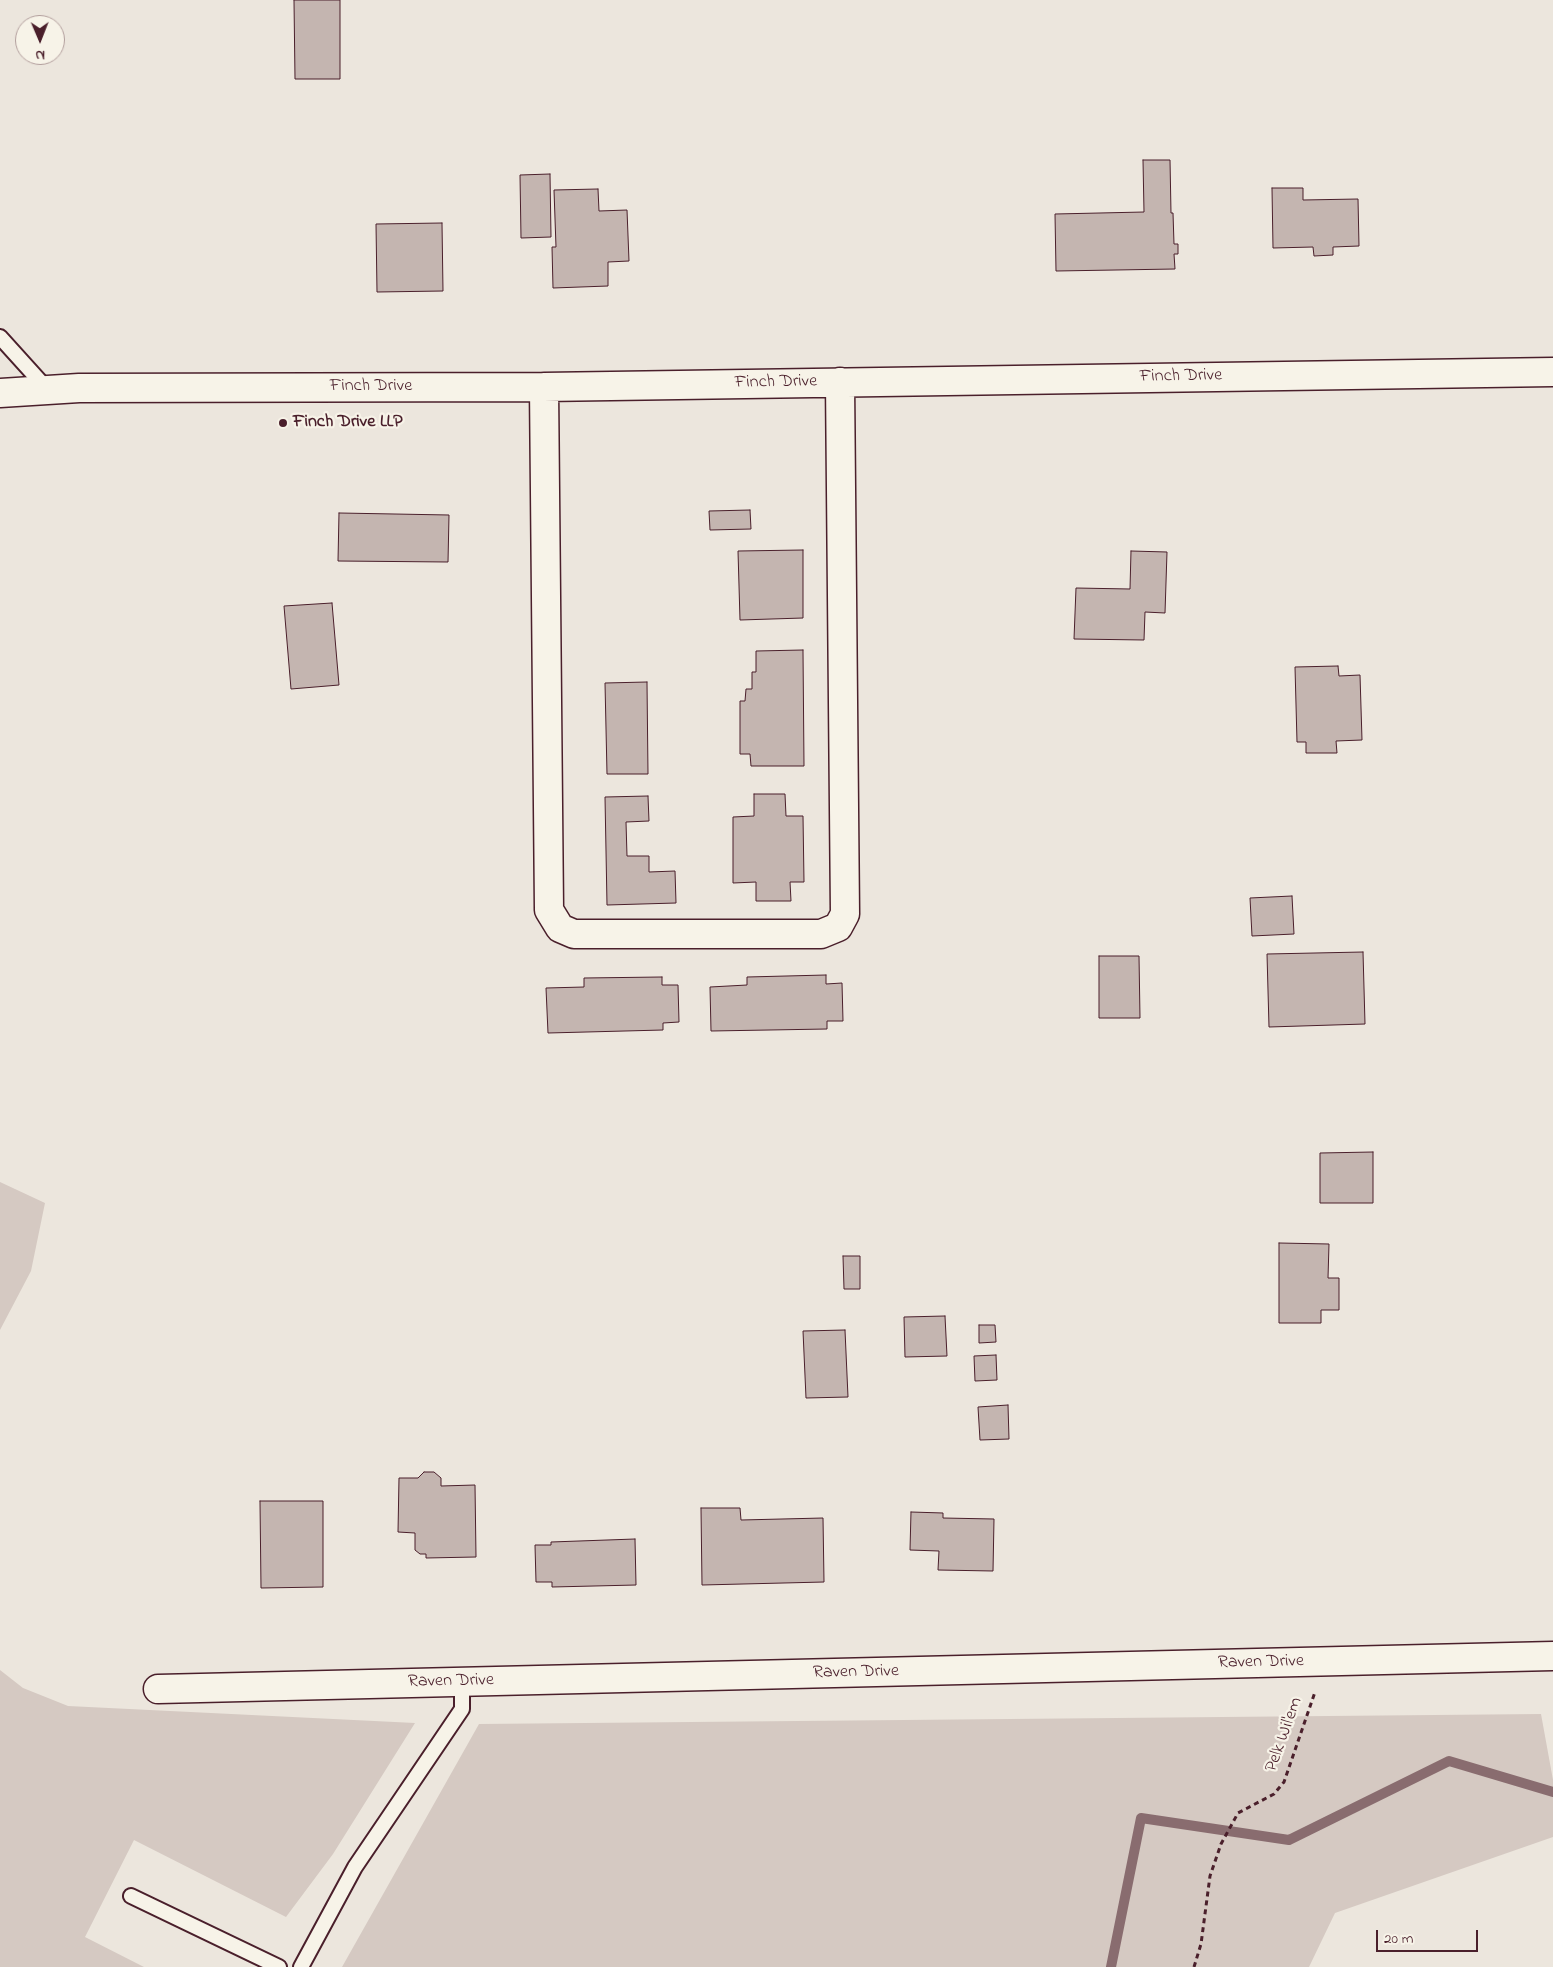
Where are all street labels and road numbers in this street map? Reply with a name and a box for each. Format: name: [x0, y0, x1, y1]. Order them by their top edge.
street label: Finch Drive: [1140, 365, 1222, 389]
street label: Finch Drive: [735, 371, 817, 395]
street label: Finch Drive: [330, 376, 412, 398]
street label: Raven Drive: [1218, 1651, 1304, 1675]
street label: Raven Drive: [813, 1661, 899, 1685]
street label: Raven Drive: [408, 1670, 494, 1694]
street label: Pelk Wil'em: [1262, 1695, 1308, 1775]

